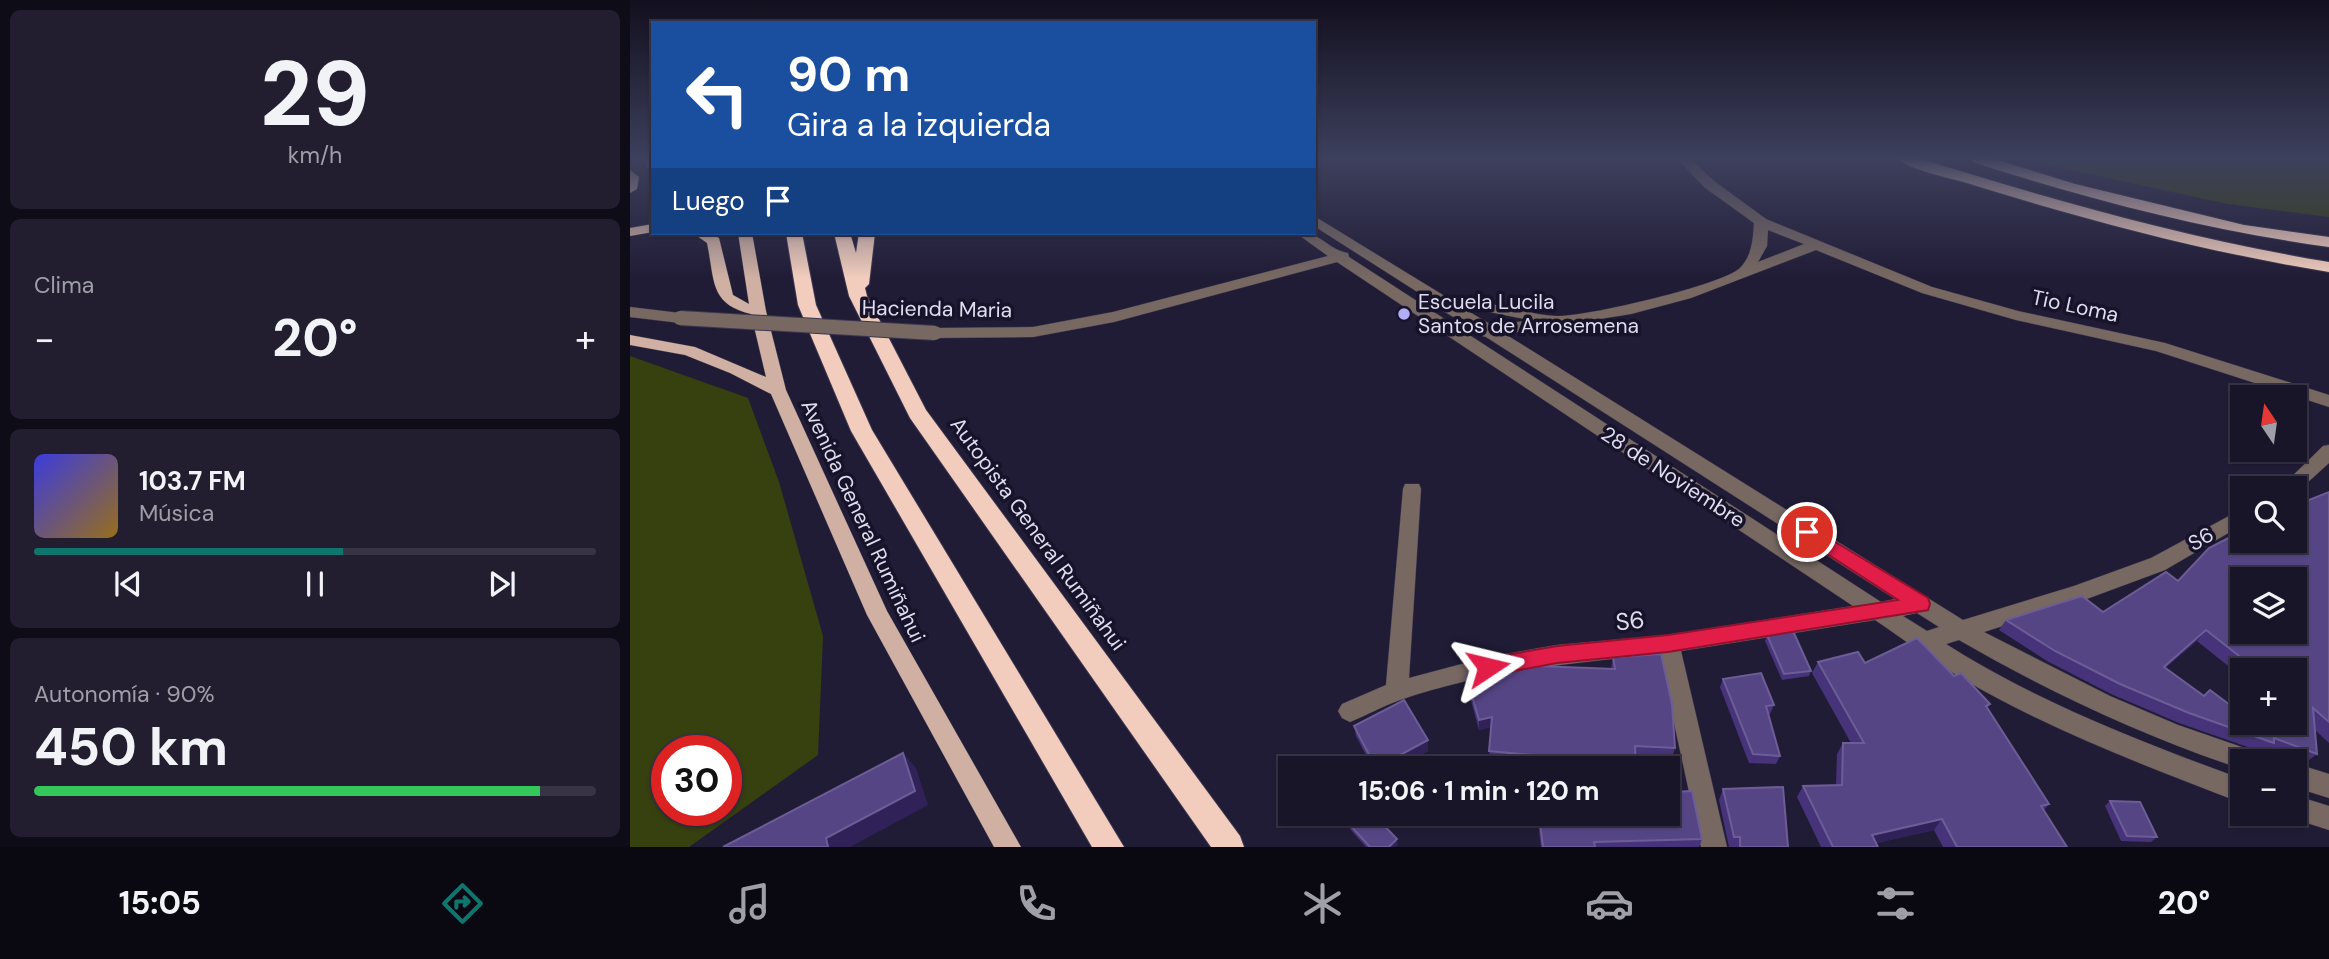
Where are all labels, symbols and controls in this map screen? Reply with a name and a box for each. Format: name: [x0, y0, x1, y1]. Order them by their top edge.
text: 29: [260, 35, 370, 153]
text: 90 m: [787, 42, 910, 106]
icon: left: [672, 49, 763, 140]
text: Gira a la izquierda: [787, 104, 1051, 146]
text: km/h: [288, 140, 342, 170]
icon: arrive: [759, 182, 797, 220]
text: Luego: [672, 184, 745, 218]
text: Clima: [34, 270, 94, 300]
street label: Tio Loma: [2029, 283, 2121, 329]
place label: Escuela Lucila Santos de Arrosemena: [1418, 288, 1639, 340]
street label: Hacienda Maria: [862, 294, 1012, 324]
text: 20°: [272, 304, 358, 372]
marker: Escuela Lucila Santos de Arrosemena: [1396, 306, 1412, 322]
text: −: [34, 314, 55, 364]
text: +: [575, 314, 596, 364]
north arrow: [2230, 385, 2306, 462]
map controls: [2230, 385, 2307, 826]
street label: Avenida General Rumiñahui: [794, 395, 932, 647]
street label: Autopista General Rumiñahui: [944, 412, 1132, 656]
street label: 28 de Noviembre: [1596, 420, 1750, 534]
text: 103.7 FM: [139, 464, 246, 498]
button: search: [2230, 476, 2307, 553]
text: Música: [139, 498, 214, 528]
pin: [1777, 502, 1837, 562]
icon: arrive: [1788, 513, 1826, 551]
street label: S6: [2183, 521, 2219, 557]
icon: previous: [109, 565, 147, 603]
icon: pause: [296, 565, 334, 603]
icon: next: [483, 565, 521, 603]
button: layers: [2230, 567, 2307, 644]
street label: S6: [1614, 604, 1646, 637]
position arrow: [1451, 630, 1525, 704]
button: +: [2230, 658, 2307, 735]
text: Autonomía · 90%: [34, 679, 215, 709]
text: 450 km: [34, 713, 228, 781]
speed limit sign: 30: [651, 735, 742, 826]
button: −: [2230, 749, 2307, 826]
text: 15:06 · 1 min · 120 m: [1358, 774, 1600, 808]
icon: directions: [438, 879, 487, 928]
icon: music: [725, 879, 774, 928]
icon: phone: [1012, 879, 1061, 928]
icon: climate: [1298, 879, 1347, 928]
icon: car: [1585, 879, 1634, 928]
icon: filters: [1871, 879, 1920, 928]
text: 15:05: [119, 882, 201, 924]
text: 20°: [2158, 882, 2210, 924]

